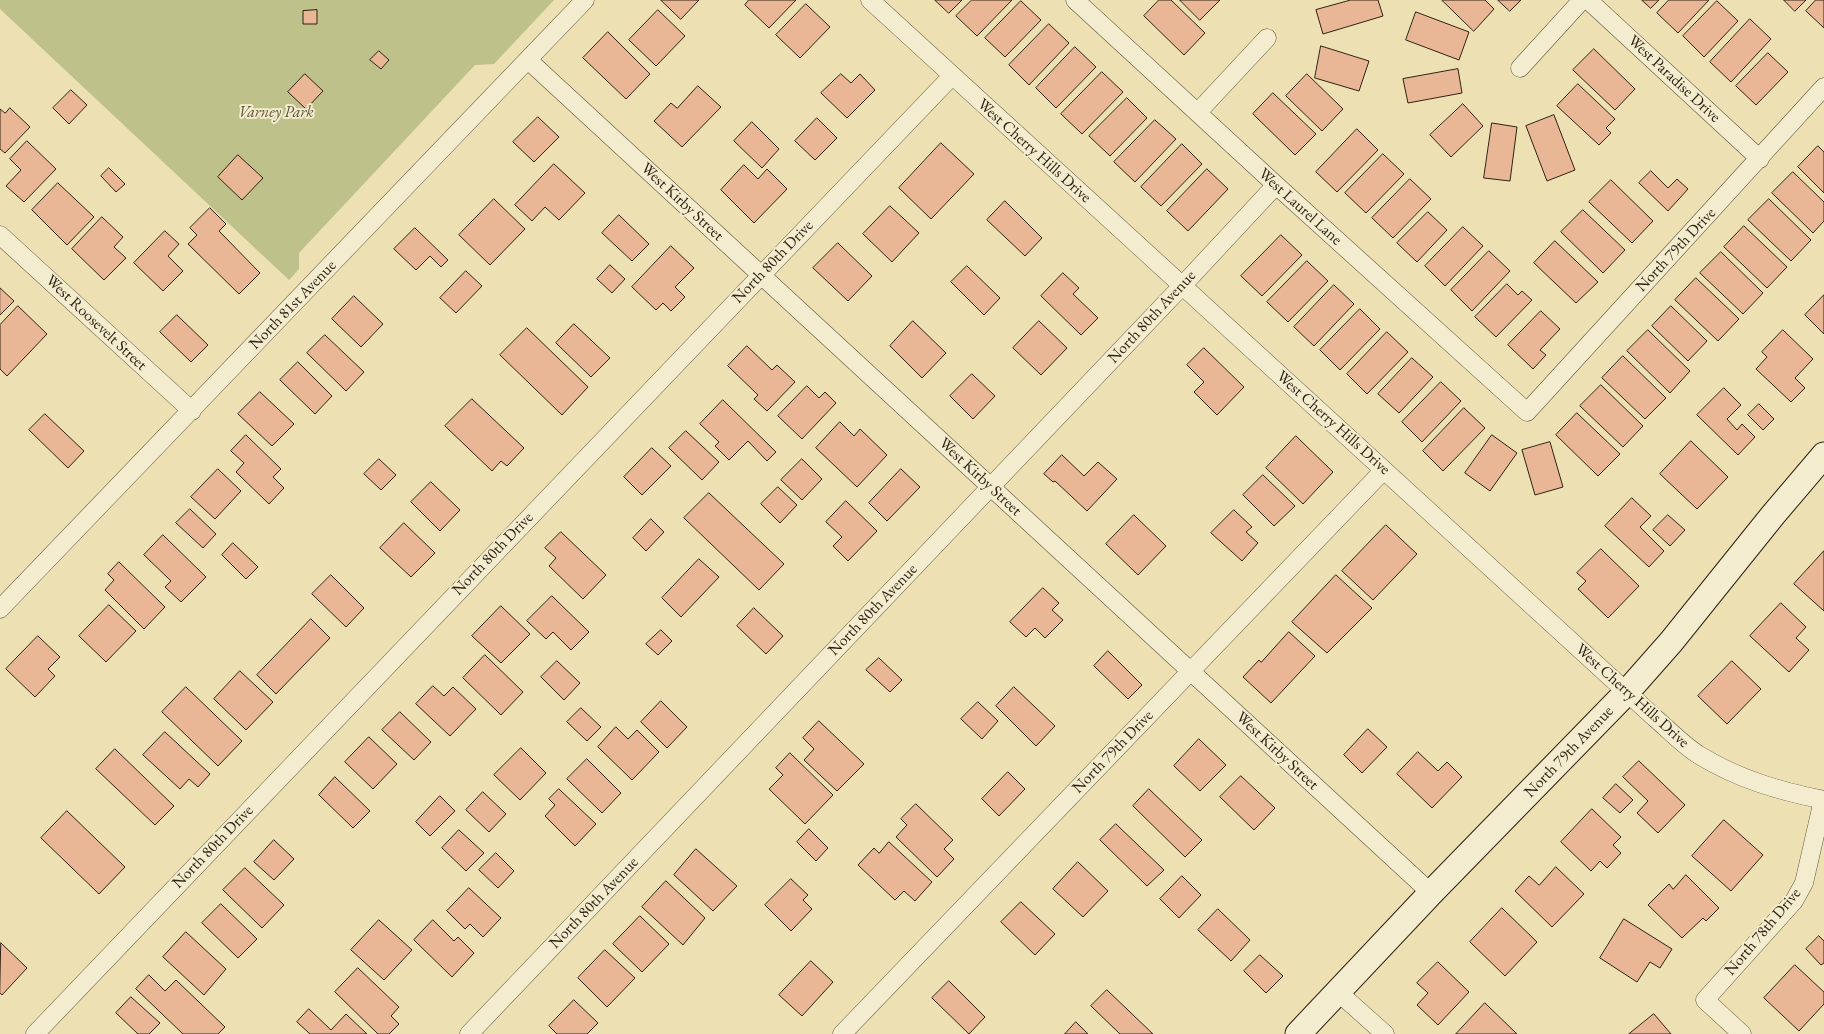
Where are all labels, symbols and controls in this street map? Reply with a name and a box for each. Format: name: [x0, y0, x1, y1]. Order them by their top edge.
street label: West Paradise Drive: [1624, 31, 1724, 127]
street label: West Cherry Hills Drive: [973, 95, 1095, 207]
park label: Varney Park: [238, 103, 314, 123]
street label: West Kirby Street: [637, 159, 727, 245]
street label: West Laurel Lane: [1254, 164, 1346, 250]
street label: North 79th Drive: [1632, 204, 1720, 296]
street label: North 80th Drive: [728, 216, 818, 308]
street label: North 81st Avenue: [245, 256, 341, 354]
street label: North 80th Avenue: [1104, 267, 1200, 367]
street label: West Roosevelt Street: [41, 271, 151, 375]
street label: West Cherry Hills Drive: [1272, 367, 1394, 479]
street label: West Kirby Street: [935, 434, 1025, 520]
street label: North 80th Drive: [448, 508, 538, 600]
street label: North 80th Avenue: [824, 560, 922, 660]
street label: West Cherry Hills Drive: [1571, 640, 1693, 752]
street label: North 79th Avenue: [1520, 702, 1618, 802]
street label: North 79th Drive: [1068, 706, 1158, 798]
street label: West Kirby Street: [1232, 708, 1322, 794]
street label: North 80th Drive: [168, 801, 258, 893]
street label: North 80th Avenue: [545, 853, 643, 953]
street label: North 78th Drive: [1721, 884, 1805, 980]

